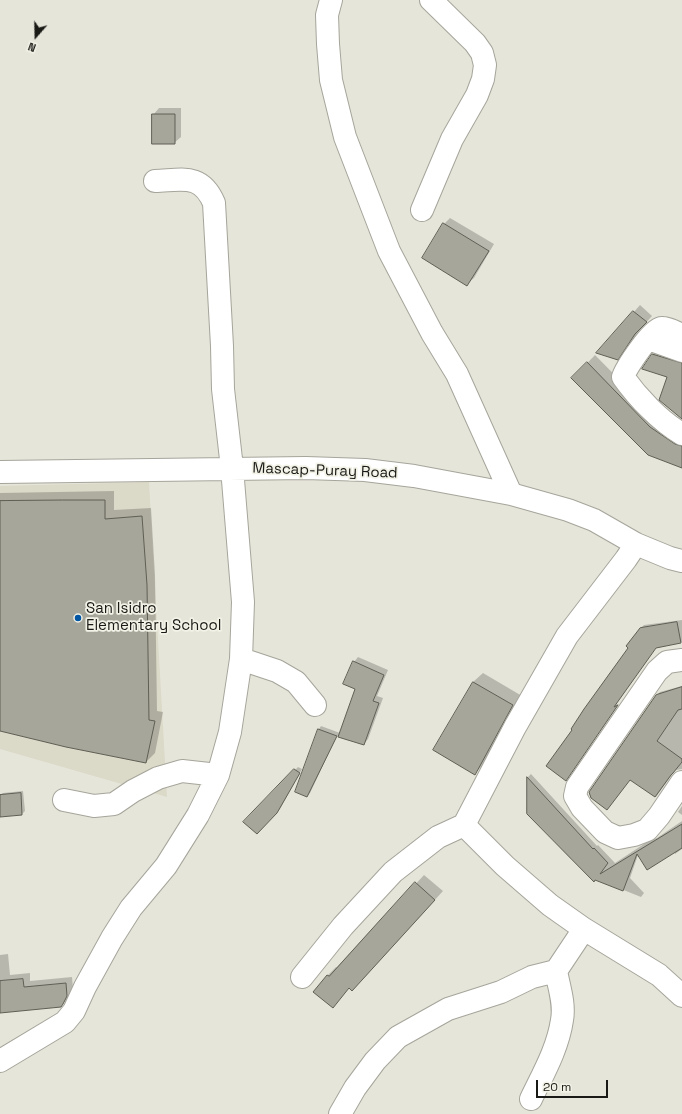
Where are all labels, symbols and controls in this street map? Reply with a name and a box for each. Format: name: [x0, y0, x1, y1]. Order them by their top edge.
north arrow: [16, 16, 56, 56]
text: N: [26, 39, 38, 55]
street label: Mascap-Puray Road: [252, 459, 398, 483]
place label: San Isidro Elementary School: [86, 600, 222, 635]
marker: San Isidro Elementary School: [73, 613, 83, 623]
scale bar: [538, 1072, 610, 1098]
text: 20 m: [543, 1079, 571, 1095]

